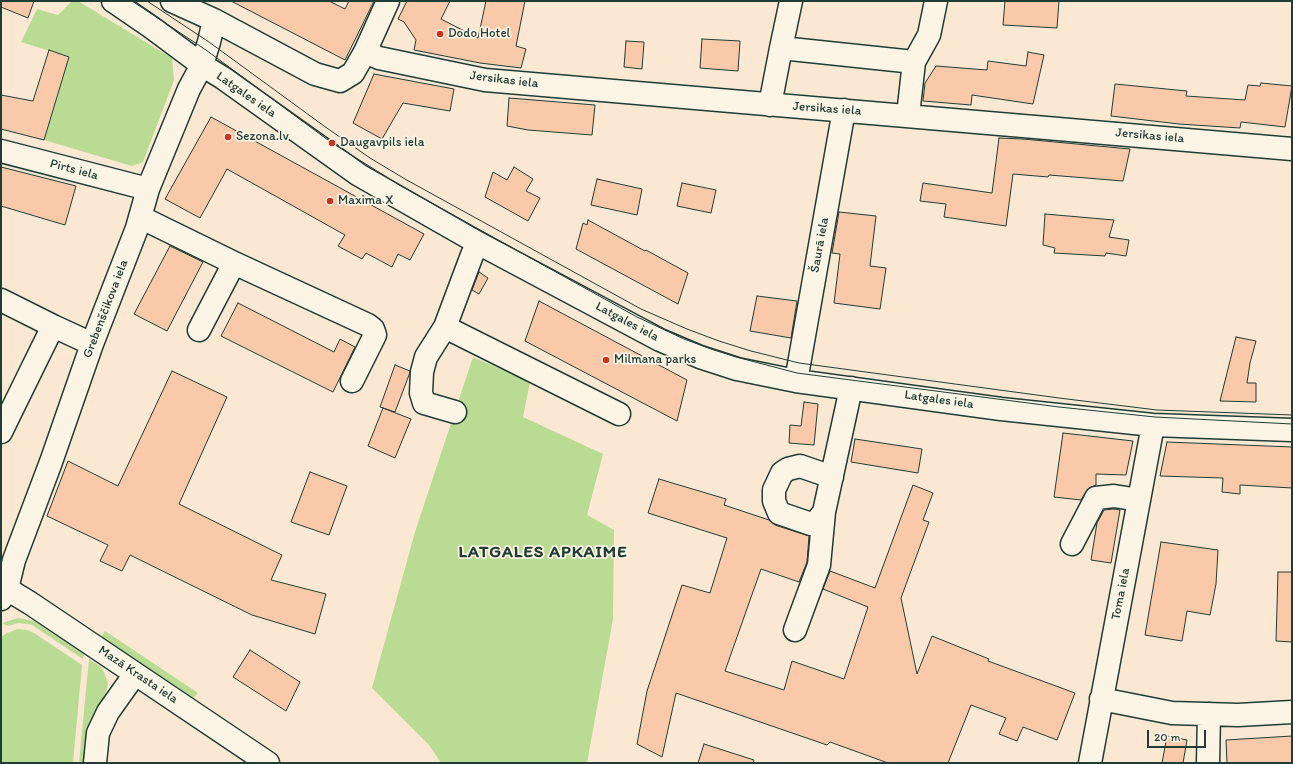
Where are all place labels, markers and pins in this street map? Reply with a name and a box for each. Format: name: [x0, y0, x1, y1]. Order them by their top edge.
place label: Dodo Hotel: [448, 26, 510, 42]
marker: Dodo Hotel: [435, 29, 445, 39]
place label: Sezona.lv: [236, 129, 289, 145]
marker: Sezona.lv: [223, 132, 233, 142]
place label: Daugavpils iela: [340, 135, 424, 151]
marker: Daugavpils iela: [327, 138, 337, 148]
place label: Maxima X: [338, 193, 393, 209]
marker: Maxima X: [325, 196, 335, 206]
place label: Milmana parks: [614, 352, 696, 368]
marker: Milmana parks: [601, 355, 611, 365]

